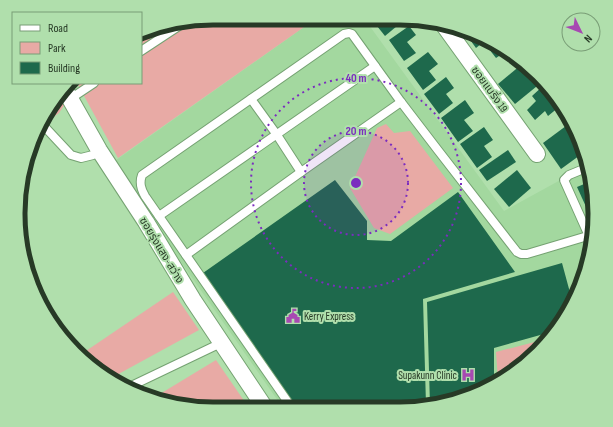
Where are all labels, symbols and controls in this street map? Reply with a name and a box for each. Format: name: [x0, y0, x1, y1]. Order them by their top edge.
legend: [12, 12, 142, 84]
north arrow: [561, 12, 601, 52]
text: Road: [48, 21, 68, 36]
text: N: [581, 32, 595, 45]
text: Park: [48, 41, 66, 56]
text: Building: [48, 61, 80, 76]
street label: ซอยแบริ่ง 19: [469, 63, 512, 115]
text: 40 m: [345, 71, 367, 86]
text: 20 m: [346, 124, 366, 139]
centre of rings: [349, 176, 363, 190]
street label: ซอยรุ่งแสง-สว่าง: [137, 215, 186, 286]
public building icon: Kerry Express: [285, 308, 301, 324]
place label: Kerry Express: [304, 310, 354, 323]
hospital icon: Supakunn Clinic: [460, 367, 476, 383]
place label: Supakunn Clinic: [398, 369, 457, 382]

